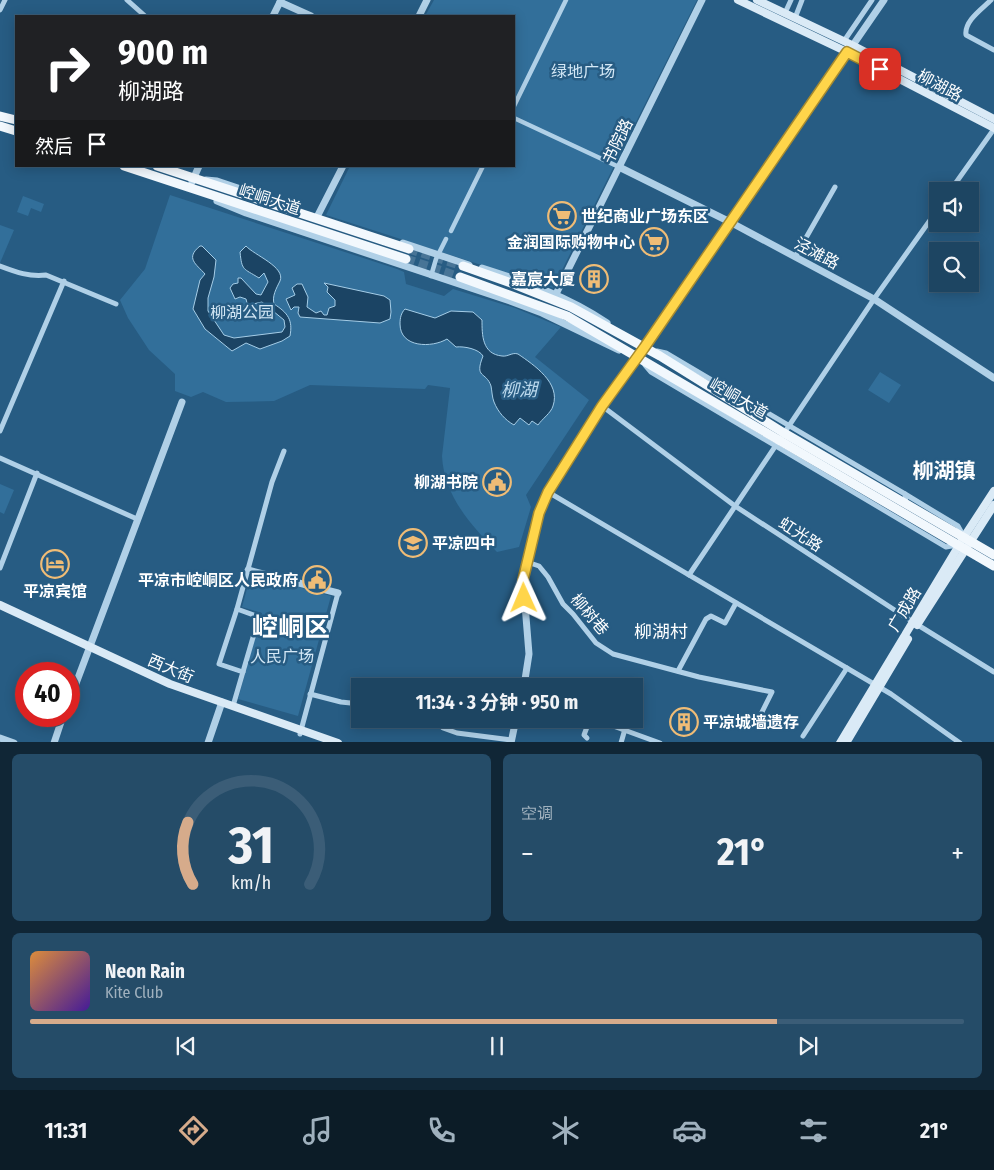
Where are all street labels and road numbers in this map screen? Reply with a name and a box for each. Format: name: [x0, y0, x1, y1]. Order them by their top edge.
street label: 柳湖路: [914, 66, 965, 105]
street label: 书院路: [598, 115, 637, 167]
street label: 崆峒大道: [236, 181, 303, 218]
street label: 泾滩路: [791, 234, 842, 273]
street label: 崆峒大道: [706, 374, 771, 423]
street label: 虹光路: [775, 513, 826, 555]
street label: 广成路: [884, 584, 925, 635]
street label: 柳树巷: [567, 590, 613, 639]
street label: 西大街: [145, 650, 197, 687]

